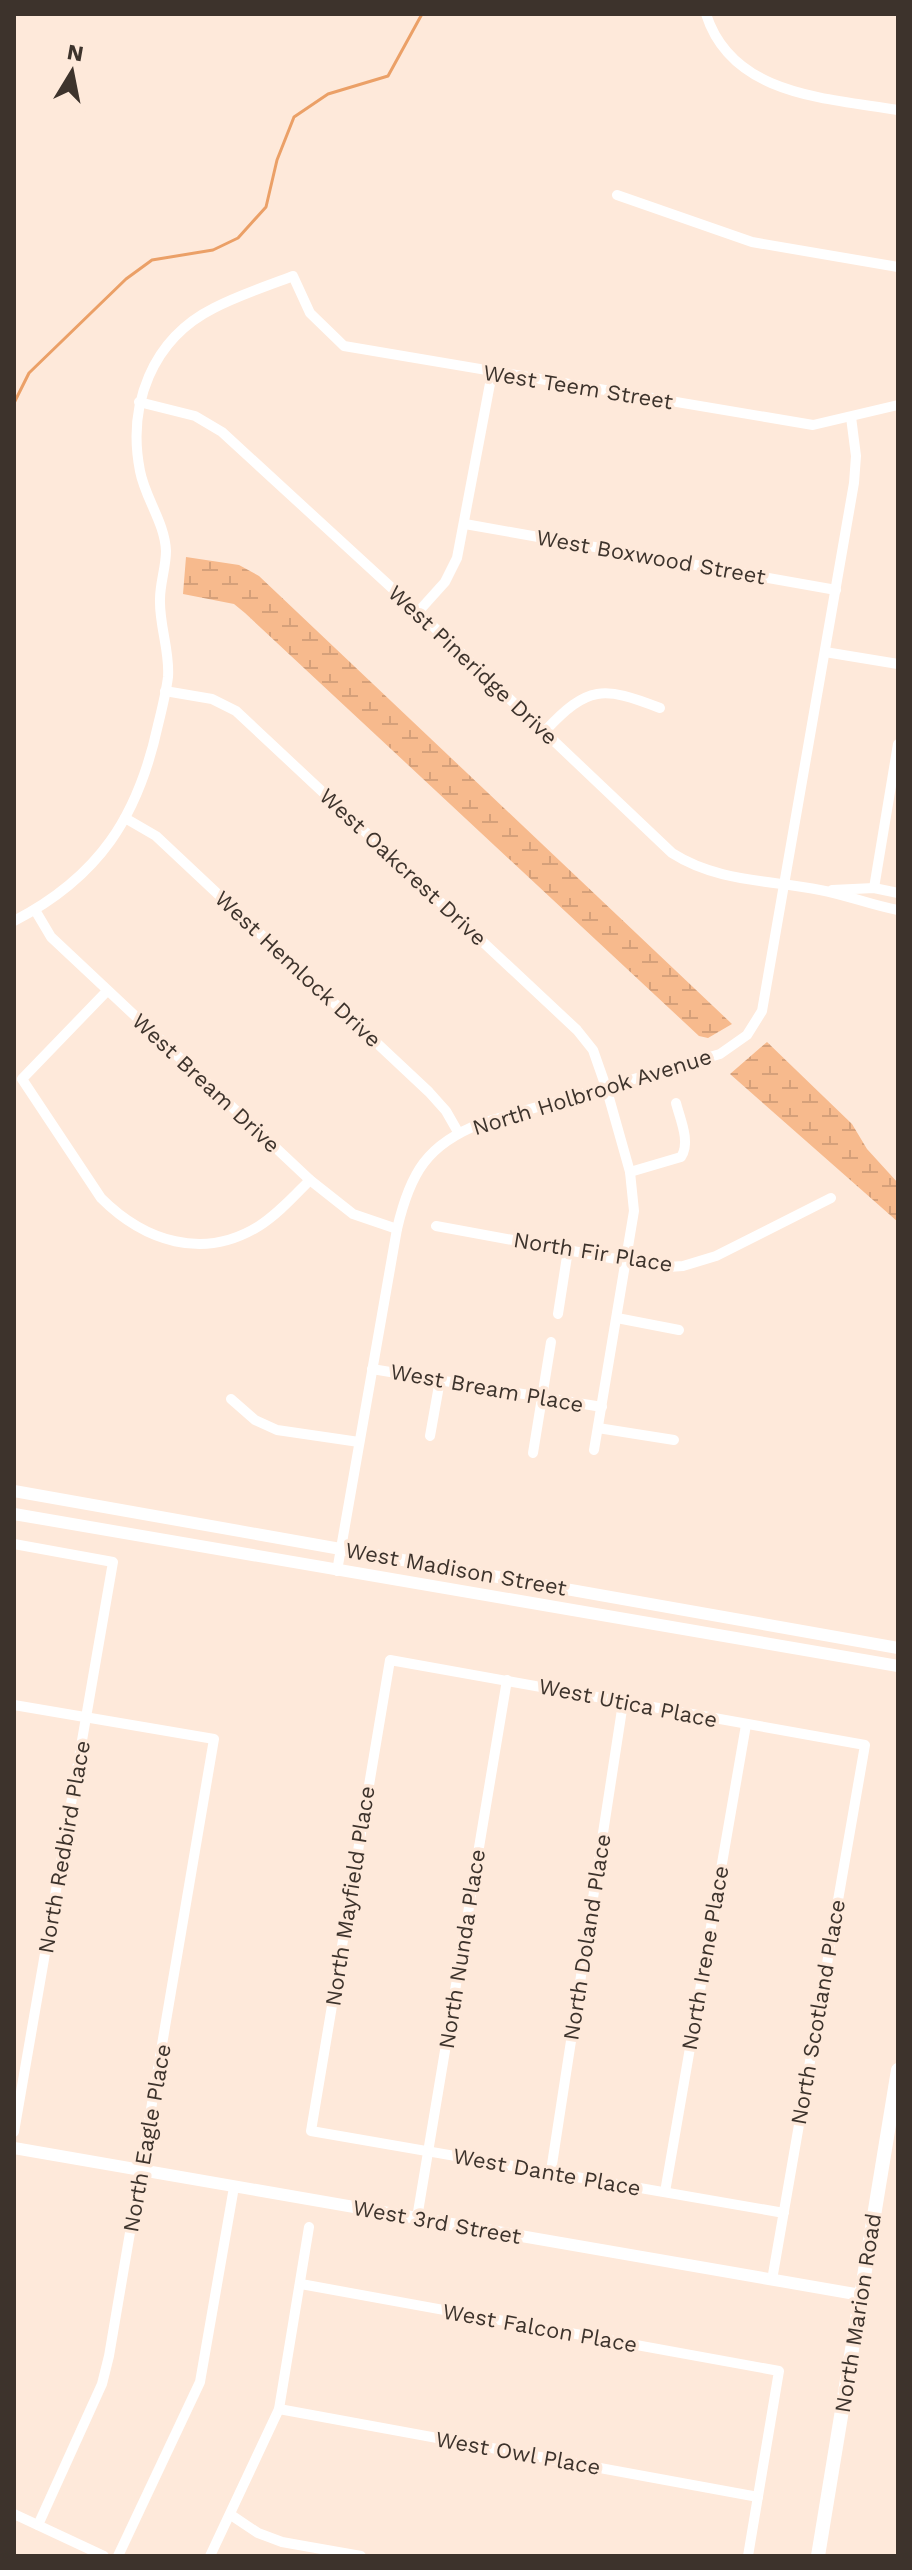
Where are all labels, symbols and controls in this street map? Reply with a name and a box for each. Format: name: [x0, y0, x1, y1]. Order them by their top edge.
north arrow: [32, 32, 112, 112]
text: N: [65, 39, 86, 67]
street label: West Teem Street: [481, 360, 675, 414]
street label: West Boxwood Street: [534, 525, 768, 589]
street label: West Pineridge Drive: [383, 580, 563, 750]
street label: West Oakcrest Drive: [314, 783, 492, 951]
street label: West Hemlock Drive: [210, 886, 386, 1052]
street label: West Bream Drive: [127, 1008, 285, 1158]
street label: North Holbrook Avenue: [469, 1044, 715, 1140]
street label: North Fir Place: [512, 1227, 674, 1277]
street label: West Bream Place: [389, 1359, 585, 1417]
street label: West Madison Street: [343, 1537, 569, 1601]
street label: West Utica Place: [537, 1673, 719, 1733]
street label: North Redbird Place: [33, 1739, 95, 1955]
street label: North Mayfield Place: [320, 1784, 380, 2008]
street label: North Doland Place: [558, 1832, 616, 2042]
street label: North Nunda Place: [434, 1847, 490, 2051]
street label: North Irene Place: [676, 1864, 734, 2052]
street label: North Scotland Place: [786, 1897, 850, 2127]
street label: North Eagle Place: [118, 2042, 176, 2234]
street label: West Dante Place: [451, 2143, 643, 2201]
street label: West 3rd Street: [351, 2195, 523, 2249]
street label: North Marion Road: [830, 2211, 886, 2415]
street label: West Falcon Place: [441, 2299, 639, 2357]
street label: West Owl Place: [434, 2426, 602, 2480]

